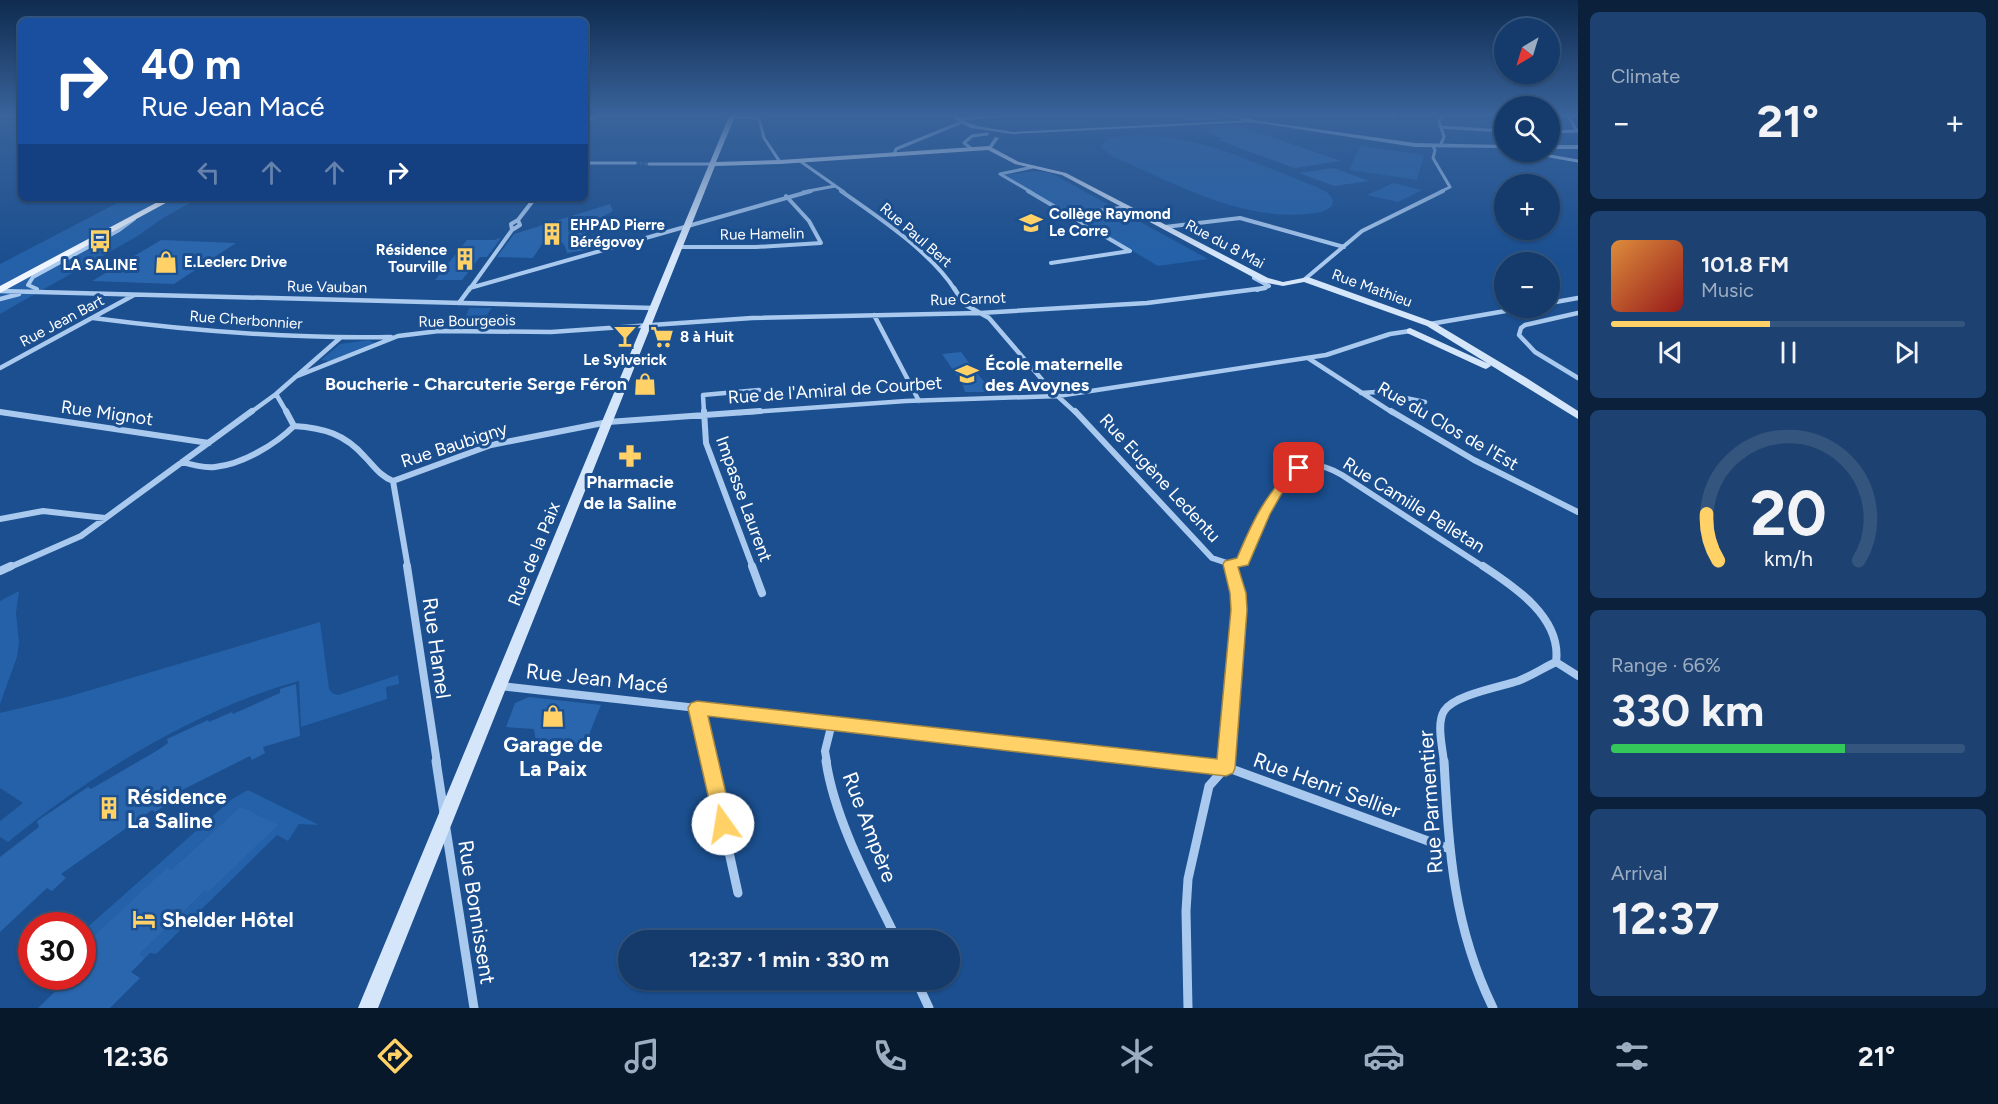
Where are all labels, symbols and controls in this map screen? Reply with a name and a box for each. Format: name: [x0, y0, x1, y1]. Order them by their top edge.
north arrow: [1494, 18, 1560, 84]
map controls: [1494, 18, 1560, 318]
text: 40 m: [141, 39, 241, 90]
icon: right: [42, 42, 120, 120]
text: Climate: [1611, 64, 1680, 88]
text: Rue Jean Macé: [141, 90, 325, 123]
text: 21°: [1757, 94, 1819, 148]
button: search: [1494, 96, 1560, 162]
text: −: [1611, 103, 1632, 142]
text: +: [1944, 103, 1965, 142]
icon: left: [192, 156, 225, 189]
icon: ahead: [255, 156, 288, 189]
icon: ahead: [318, 156, 351, 189]
icon: right: [381, 156, 414, 189]
button: +: [1494, 174, 1560, 240]
street label: Rue Paul Bert: [876, 199, 956, 271]
place label: Collège Raymond Le Corre: [1049, 205, 1171, 240]
school or university icon: Collège Raymond Le Corre: [1018, 210, 1044, 236]
place label: EHPAD Pierre Bérégovoy: [570, 216, 666, 251]
street label: Rue du 8 Mai: [1182, 216, 1268, 272]
building icon: EHPAD Pierre Bérégovoy: [539, 221, 565, 247]
street label: Rue Hamelin: [720, 224, 804, 244]
bus stop icon: LA SALINE: [87, 228, 113, 254]
place label: Résidence Tourville: [376, 241, 448, 276]
building icon: Résidence Tourville: [452, 246, 478, 272]
shop icon: E.Leclerc Drive: [153, 249, 179, 275]
text: 101.8 FM: [1701, 251, 1789, 278]
button: −: [1494, 252, 1560, 318]
place label: E.Leclerc Drive: [184, 253, 288, 271]
place label: LA SALINE: [63, 256, 137, 274]
street label: Rue Mathieu: [1329, 265, 1415, 311]
street label: Rue Vauban: [287, 277, 367, 297]
text: Music: [1701, 278, 1754, 302]
street label: Rue Carnot: [930, 289, 1007, 309]
street label: Rue Jean Bart: [17, 291, 108, 351]
street label: Rue Cherbonnier: [189, 307, 303, 333]
street label: Rue Bourgeois: [418, 311, 516, 331]
bar icon: Le Sylverick: [612, 323, 638, 349]
supermarket icon: 8 à Huit: [649, 324, 675, 350]
place label: 8 à Huit: [680, 328, 734, 346]
icon: previous: [1654, 336, 1687, 369]
icon: pause: [1772, 336, 1805, 369]
icon: next: [1890, 336, 1923, 369]
place label: Le Sylverick: [583, 351, 667, 369]
place label: École maternelle des Avoynes: [985, 353, 1123, 396]
school or university icon: École maternelle des Avoynes: [954, 361, 980, 387]
shop icon: Boucherie - Charcuterie Serge Féron: [632, 371, 658, 397]
street label: Rue de l'Amiral de Courbet: [727, 372, 943, 408]
place label: Boucherie - Charcuterie Serge Féron: [325, 373, 627, 395]
street label: Rue du Clos de l'Est: [1374, 377, 1523, 475]
street label: Rue Mignot: [59, 396, 155, 430]
street label: Rue Eugène Ledentu: [1095, 409, 1225, 547]
street label: Rue Baubigny: [398, 417, 510, 473]
street label: Impasse Laurent: [711, 433, 777, 565]
pin: [1273, 442, 1324, 493]
pharmacy icon: Pharmacie de la Saline: [617, 443, 643, 469]
icon: arrive: [1282, 451, 1315, 484]
street label: Rue Camille Pelletan: [1339, 452, 1489, 558]
place label: Pharmacie de la Saline: [583, 471, 677, 514]
text: 20: [1750, 476, 1826, 551]
street label: Rue de la Paix: [503, 498, 565, 609]
text: km/h: [1764, 546, 1812, 571]
street label: Rue Hamel: [418, 596, 456, 700]
text: Range · 66%: [1611, 653, 1721, 677]
street label: Rue Jean Macé: [525, 658, 669, 698]
text: 330 km: [1611, 683, 1764, 737]
shop icon: Garage de La Paix: [540, 703, 566, 729]
street label: Rue Parmentier: [1413, 729, 1447, 875]
place label: Garage de La Paix: [503, 732, 603, 781]
street label: Rue Henri Sellier: [1250, 747, 1404, 823]
street label: Rue Ampère: [838, 768, 902, 886]
place label: Résidence La Saline: [127, 784, 227, 833]
position arrow: [691, 792, 755, 856]
building icon: Résidence La Saline: [96, 795, 122, 821]
street label: Rue Bonnissent: [453, 838, 501, 986]
text: Arrival: [1611, 861, 1667, 885]
text: 12:37: [1611, 891, 1720, 945]
hotel icon: Shelder Hôtel: [131, 906, 157, 932]
place label: Shelder Hôtel: [162, 907, 294, 932]
speed limit sign: 30: [18, 912, 96, 990]
text: 12:37 · 1 min · 330 m: [689, 946, 889, 973]
icon: directions: [374, 1035, 416, 1077]
icon: music: [621, 1035, 663, 1077]
icon: phone: [869, 1035, 911, 1077]
icon: climate: [1116, 1035, 1158, 1077]
icon: car: [1363, 1035, 1405, 1077]
icon: filters: [1611, 1035, 1653, 1077]
text: 12:36: [103, 1040, 169, 1073]
text: 21°: [1858, 1040, 1895, 1073]

